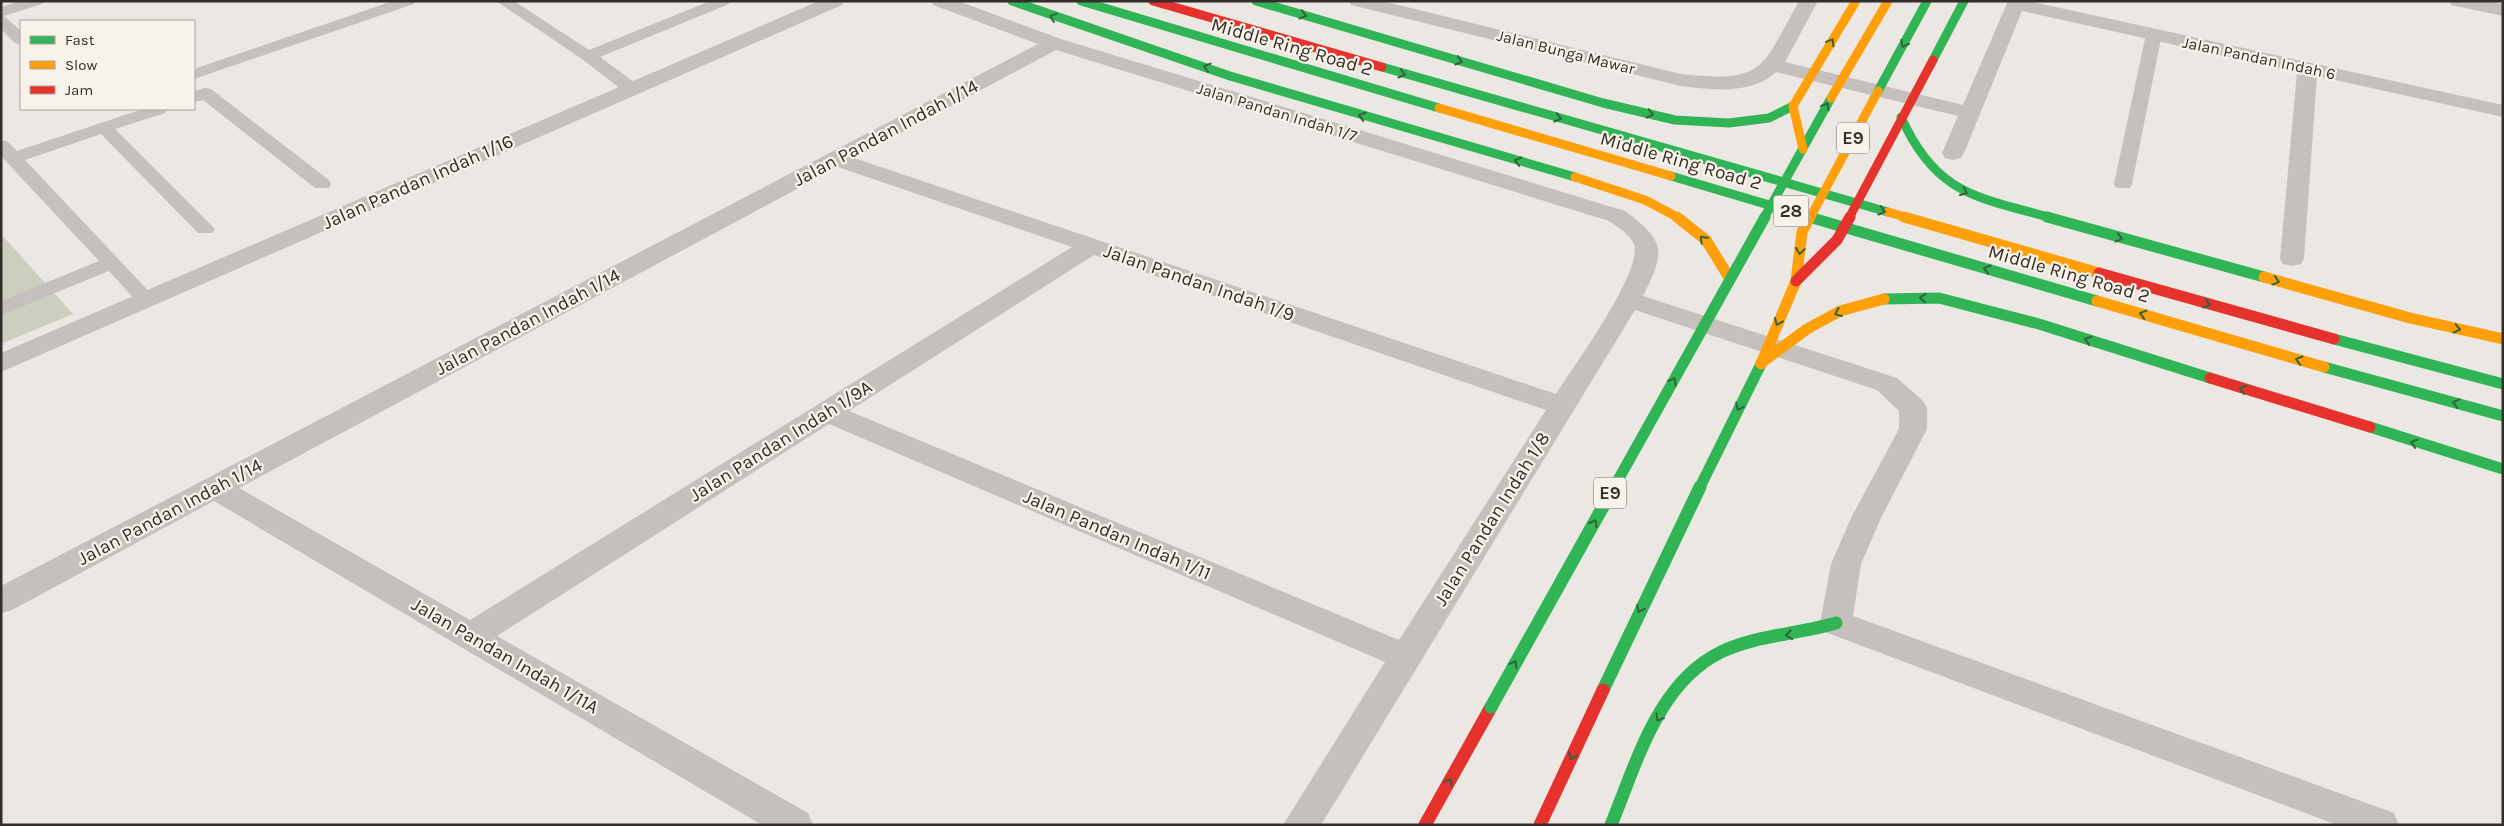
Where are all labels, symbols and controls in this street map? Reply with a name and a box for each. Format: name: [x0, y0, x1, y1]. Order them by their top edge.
one-way arrow: [1298, 9, 1307, 19]
one-way arrow: [1049, 12, 1057, 22]
street label: Middle Ring Road 2: [1209, 13, 1375, 81]
legend: [20, 20, 195, 110]
street label: Jalan Bunga Mawar: [1495, 26, 1637, 78]
text: Fast: [65, 31, 95, 49]
street label: Jalan Pandan Indah 6: [2181, 32, 2337, 84]
one-way arrow: [1825, 38, 1835, 47]
one-way arrow: [1900, 39, 1910, 48]
one-way arrow: [1454, 55, 1462, 65]
text: Slow: [65, 56, 97, 74]
one-way arrow: [1203, 63, 1212, 73]
one-way arrow: [1397, 68, 1405, 78]
street label: Jalan Pandan Indah 1/14: [790, 75, 982, 191]
street label: Jalan Pandan Indah 1/7: [1195, 79, 1360, 146]
text: Jam: [65, 81, 93, 99]
one-way arrow: [1820, 103, 1830, 112]
one-way arrow: [1646, 108, 1655, 119]
one-way arrow: [1359, 111, 1367, 121]
one-way arrow: [1553, 113, 1561, 123]
road number: E9: [1837, 122, 1869, 154]
street label: Middle Ring Road 2: [1598, 127, 1764, 195]
street label: Jalan Pandan Indah 1/16: [319, 130, 517, 234]
one-way arrow: [1515, 156, 1523, 166]
one-way arrow: [1959, 186, 1968, 196]
road number: 28: [1774, 196, 1808, 227]
one-way arrow: [1878, 206, 1886, 216]
one-way arrow: [2115, 233, 2123, 243]
one-way arrow: [1700, 236, 1709, 245]
street label: Jalan Pandan Indah 1/9: [1101, 240, 1297, 326]
street label: Middle Ring Road 2: [1986, 240, 2152, 308]
one-way arrow: [1795, 247, 1806, 255]
street label: Jalan Pandan Indah 1/14: [432, 264, 624, 380]
one-way arrow: [1983, 264, 1992, 274]
one-way arrow: [2272, 276, 2280, 286]
one-way arrow: [1919, 292, 1927, 303]
one-way arrow: [2202, 299, 2210, 309]
one-way arrow: [1834, 306, 1843, 317]
one-way arrow: [2139, 310, 2148, 320]
one-way arrow: [1774, 317, 1785, 326]
one-way arrow: [2452, 323, 2461, 334]
one-way arrow: [2084, 335, 2092, 345]
one-way arrow: [2296, 355, 2304, 365]
street label: Jalan Pandan Indah 1/9A: [686, 376, 876, 506]
one-way arrow: [1667, 377, 1677, 386]
one-way arrow: [2239, 384, 2247, 394]
one-way arrow: [2452, 398, 2460, 408]
one-way arrow: [1735, 402, 1745, 411]
street label: Jalan Pandan Indah 1/8: [1430, 428, 1554, 610]
one-way arrow: [2410, 439, 2419, 449]
street label: Jalan Pandan Indah 1/14: [74, 454, 266, 570]
road number: E9: [1594, 478, 1626, 508]
street label: Jalan Pandan Indah 1/11: [1020, 485, 1214, 585]
one-way arrow: [1587, 519, 1597, 528]
street label: Jalan Pandan Indah 1/11A: [407, 593, 603, 719]
one-way arrow: [1636, 604, 1647, 613]
one-way arrow: [1784, 630, 1793, 640]
one-way arrow: [1508, 661, 1518, 670]
one-way arrow: [1656, 713, 1666, 722]
one-way arrow: [1568, 751, 1579, 760]
one-way arrow: [1443, 778, 1453, 787]

